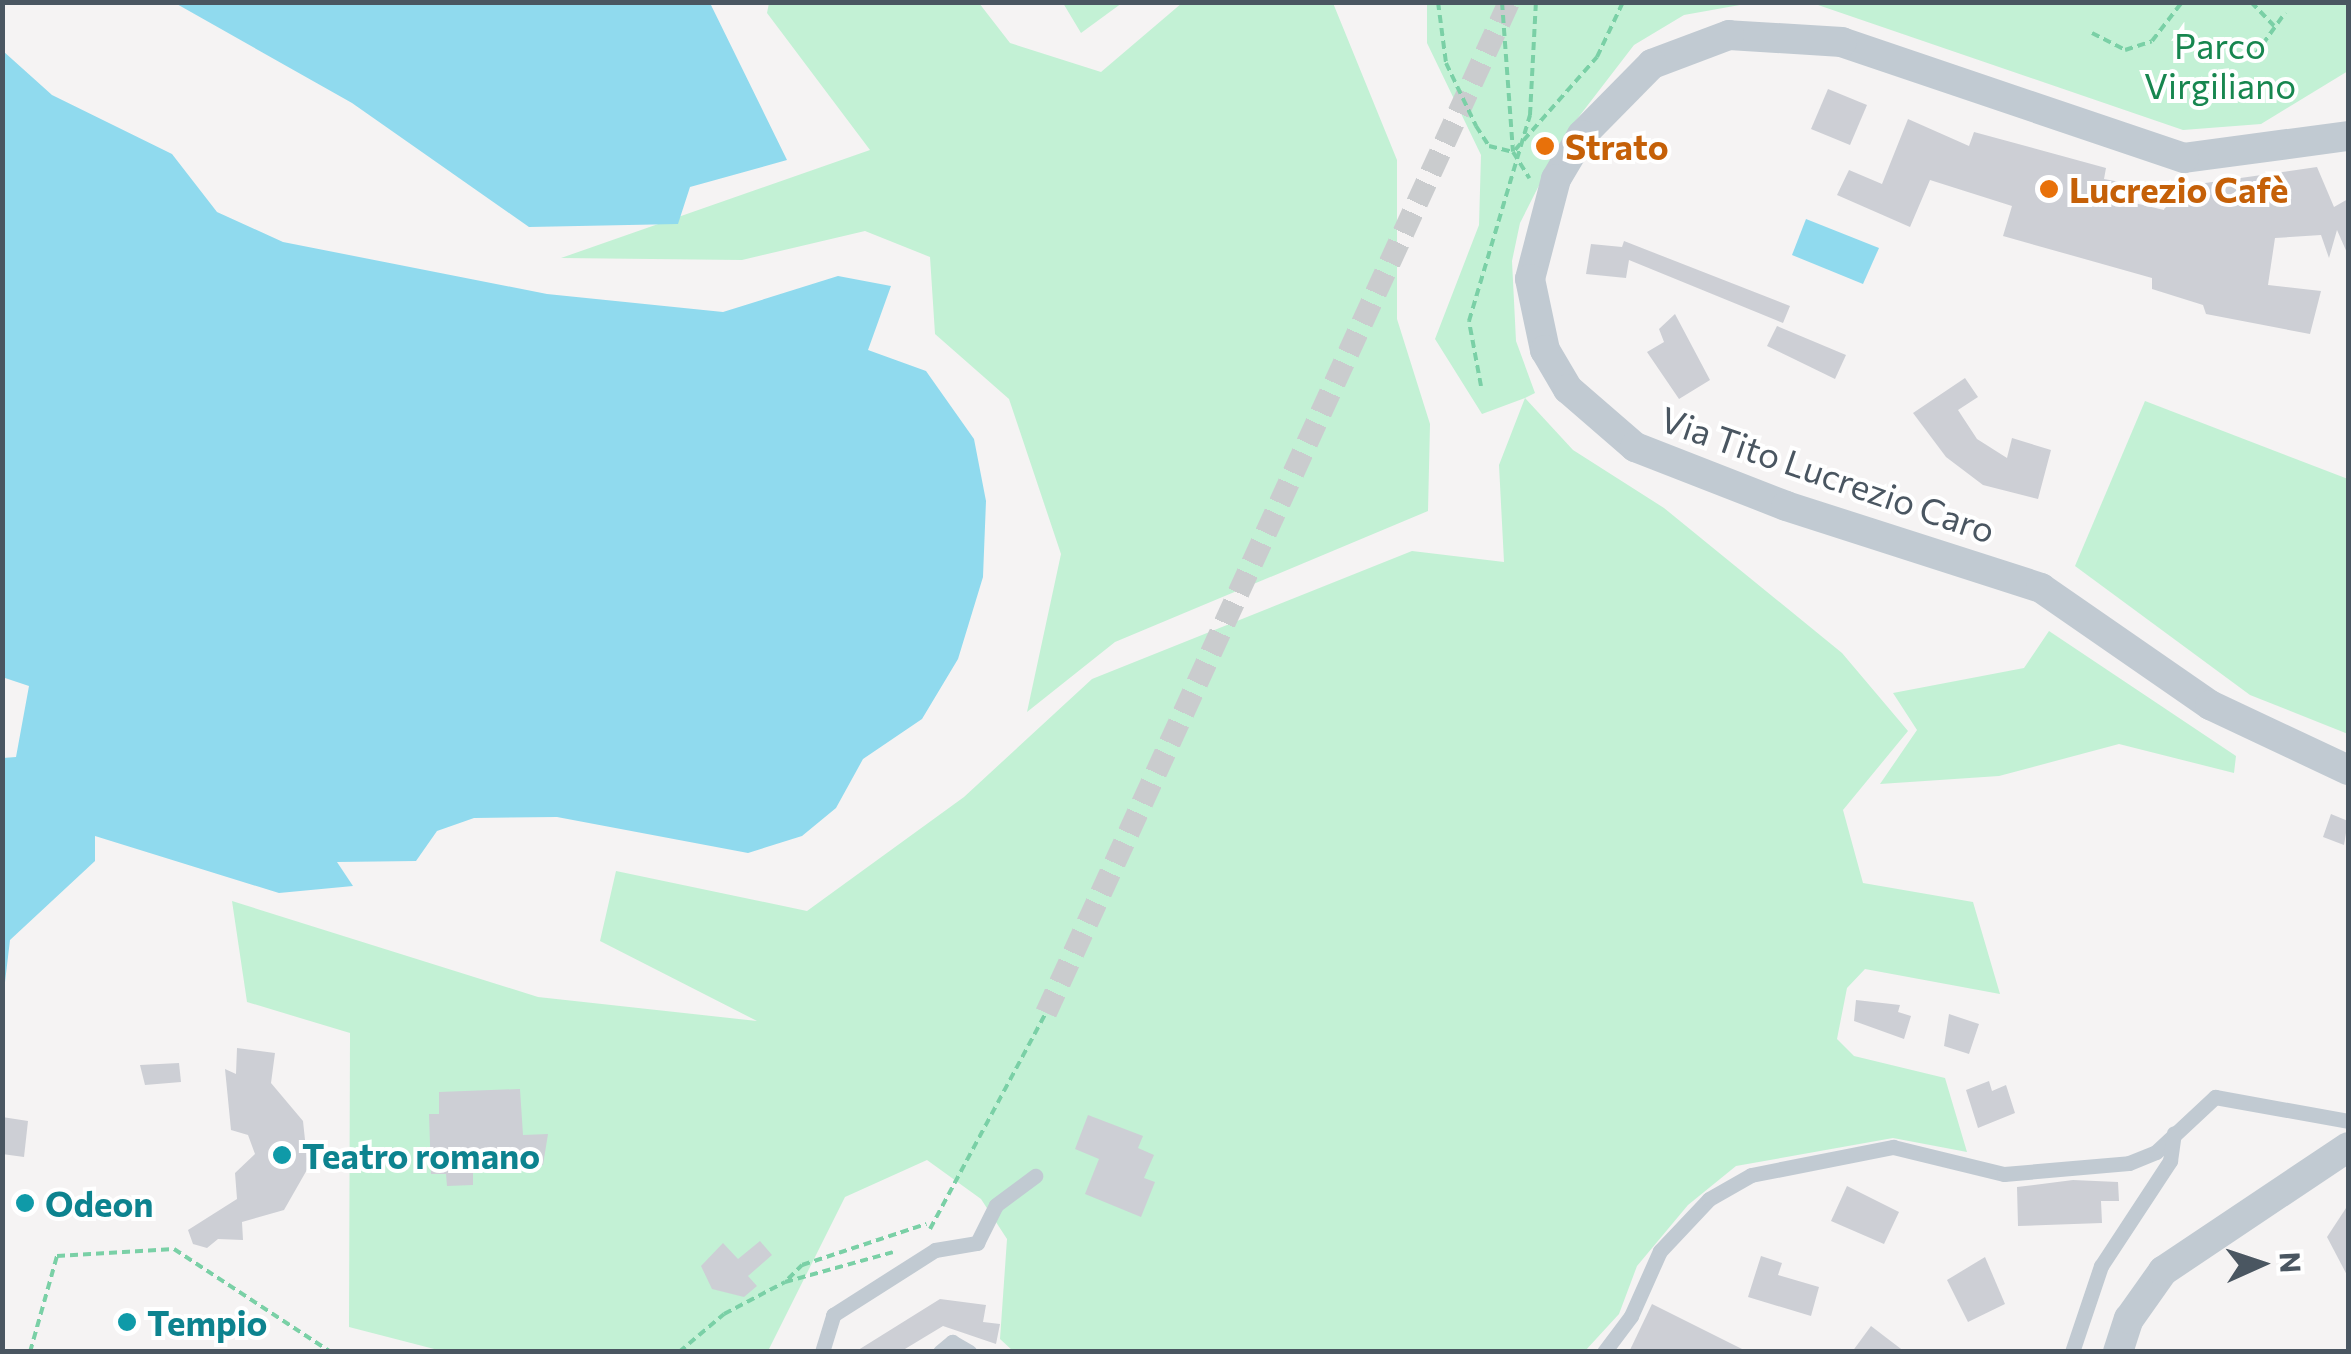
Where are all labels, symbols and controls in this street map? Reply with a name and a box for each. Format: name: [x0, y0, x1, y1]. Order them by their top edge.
park label: Parco Virgiliano: [2144, 24, 2296, 106]
place label: Strato: [1565, 125, 1669, 167]
marker: Strato: [1534, 135, 1556, 157]
place label: Lucrezio Cafè: [2069, 168, 2289, 210]
marker: Lucrezio Cafè: [2038, 178, 2060, 200]
street label: Via Tito Lucrezio Caro: [1655, 397, 2001, 551]
place label: Teatro romano: [302, 1134, 540, 1176]
marker: Teatro romano: [271, 1144, 293, 1166]
place label: Odeon: [45, 1182, 154, 1224]
marker: Odeon: [14, 1192, 36, 1214]
north arrow: [2211, 1214, 2311, 1314]
text: N: [2273, 1251, 2308, 1274]
place label: Tempio: [147, 1301, 267, 1343]
marker: Tempio: [116, 1311, 138, 1333]

